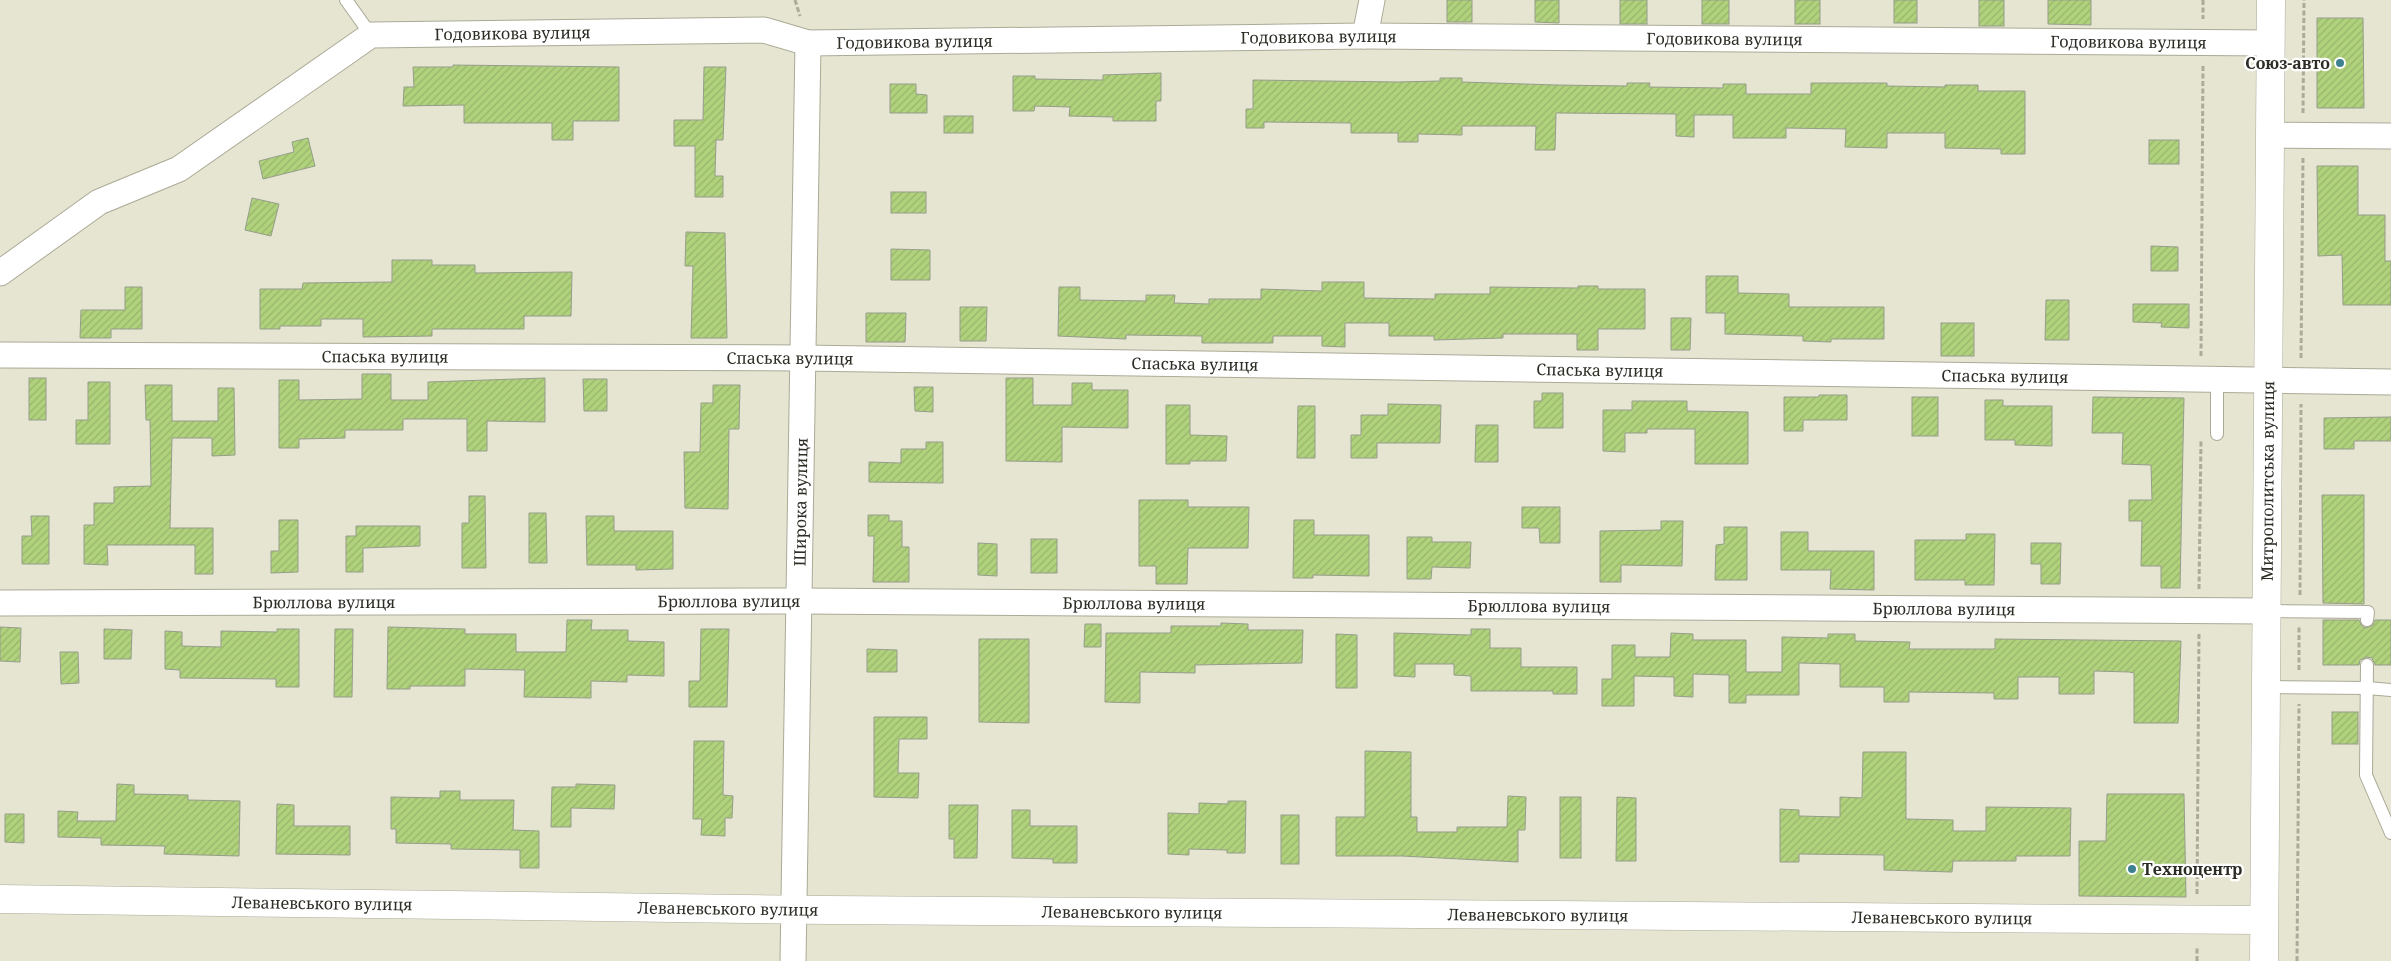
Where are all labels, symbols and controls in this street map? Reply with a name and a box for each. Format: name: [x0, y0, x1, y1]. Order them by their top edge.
street label: Годовикова вулиця: [434, 21, 591, 45]
street label: Годовикова вулиця: [1240, 25, 1397, 49]
street label: Годовикова вулиця: [1646, 27, 1803, 50]
street label: Годовикова вулиця: [836, 30, 993, 54]
street label: Годовикова вулиця: [2050, 30, 2207, 54]
place label: Союз-авто: [2245, 52, 2330, 74]
marker: Союз-авто: [2334, 57, 2346, 69]
street label: Спаська вулиця: [321, 345, 449, 368]
street label: Спаська вулиця: [726, 347, 854, 370]
street label: Спаська вулиця: [1131, 352, 1259, 376]
street label: Спаська вулиця: [1536, 358, 1664, 382]
street label: Спаська вулиця: [1941, 364, 2069, 388]
street label: Митрополитська вулиця: [2256, 381, 2279, 581]
street label: Широка вулиця: [788, 438, 813, 566]
street label: Брюллова вулиця: [658, 590, 800, 612]
street label: Брюллова вулиця: [253, 591, 395, 613]
street label: Брюллова вулиця: [1062, 592, 1205, 615]
street label: Брюллова вулиця: [1467, 595, 1610, 618]
street label: Брюллова вулиця: [1872, 597, 2015, 620]
place label: Техноцентр: [2142, 858, 2242, 880]
marker: Техноцентр: [2126, 863, 2138, 875]
street label: Леваневського вулиця: [231, 891, 413, 915]
street label: Леваневського вулиця: [637, 896, 819, 921]
street label: Леваневського вулиця: [1041, 900, 1222, 924]
street label: Леваневського вулиця: [1447, 903, 1628, 927]
street label: Леваневського вулиця: [1851, 906, 2032, 929]

